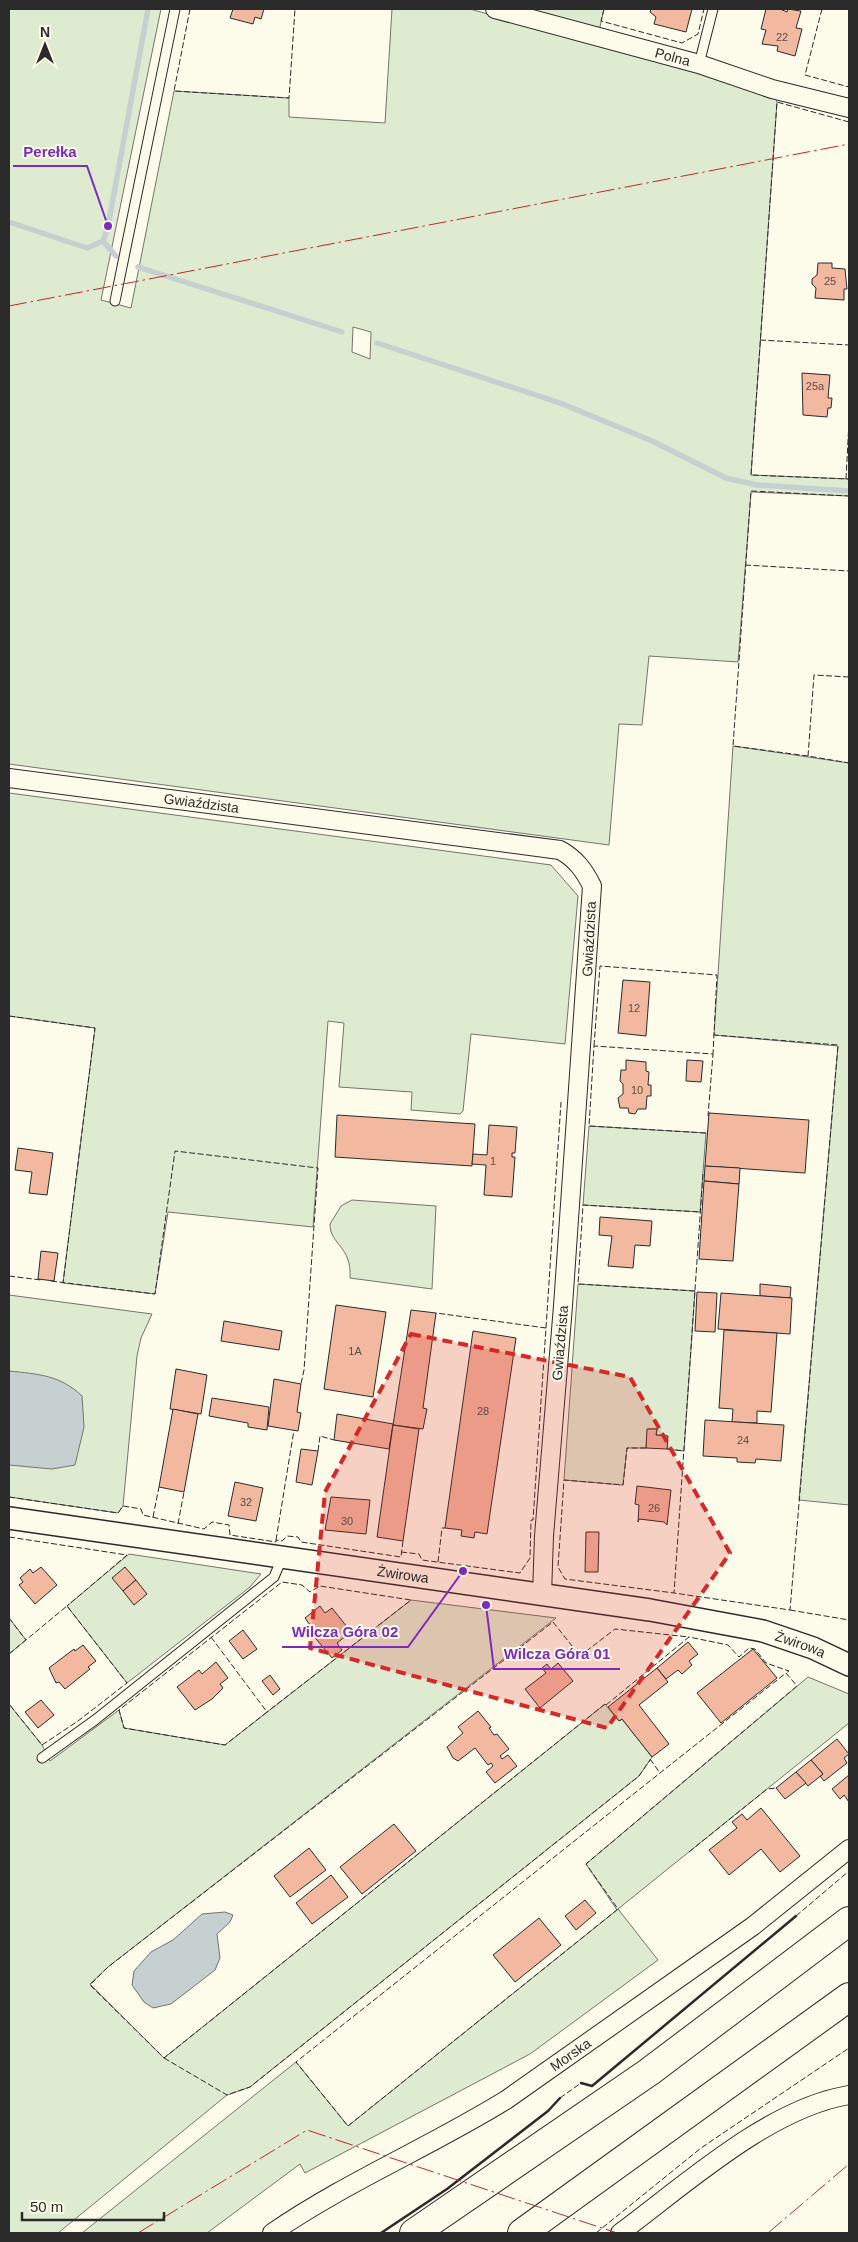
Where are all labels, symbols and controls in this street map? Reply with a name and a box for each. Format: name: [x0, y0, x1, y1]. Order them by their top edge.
north arrow: [20, 20, 70, 70]
text: N: [40, 24, 50, 40]
house number: 22: [776, 31, 788, 43]
street label: Polna: [653, 45, 692, 69]
callout: Perełka: [13, 136, 87, 166]
text: Perełka: [23, 143, 77, 160]
house number: 25: [824, 275, 836, 287]
house number: 25a: [806, 380, 825, 392]
street label: Gwiaździsta: [163, 790, 240, 816]
street label: Gwiaździsta: [579, 901, 599, 977]
house number: 12: [628, 1002, 640, 1014]
house number: 10: [631, 1084, 643, 1096]
house number: 1: [490, 1155, 496, 1167]
street label: Gwiaździsta: [549, 1304, 571, 1381]
house number: 1A: [348, 1345, 362, 1357]
house number: 28: [477, 1405, 489, 1417]
house number: 24: [737, 1434, 749, 1446]
house number: 32: [240, 1496, 252, 1508]
house number: 26: [648, 1502, 660, 1514]
house number: 30: [341, 1515, 353, 1527]
street label: Żwirowa: [376, 1562, 430, 1586]
callout: Wilcza Góra 02: [282, 1617, 408, 1647]
text: Wilcza Góra 02: [292, 1623, 398, 1640]
street label: Żwirowa: [773, 1627, 828, 1661]
callout: Wilcza Góra 01: [494, 1639, 620, 1669]
text: Wilcza Góra 01: [504, 1645, 610, 1662]
street label: Morska: [547, 2035, 594, 2074]
scale bar: [22, 2190, 165, 2222]
text: 50 m: [30, 2198, 63, 2215]

